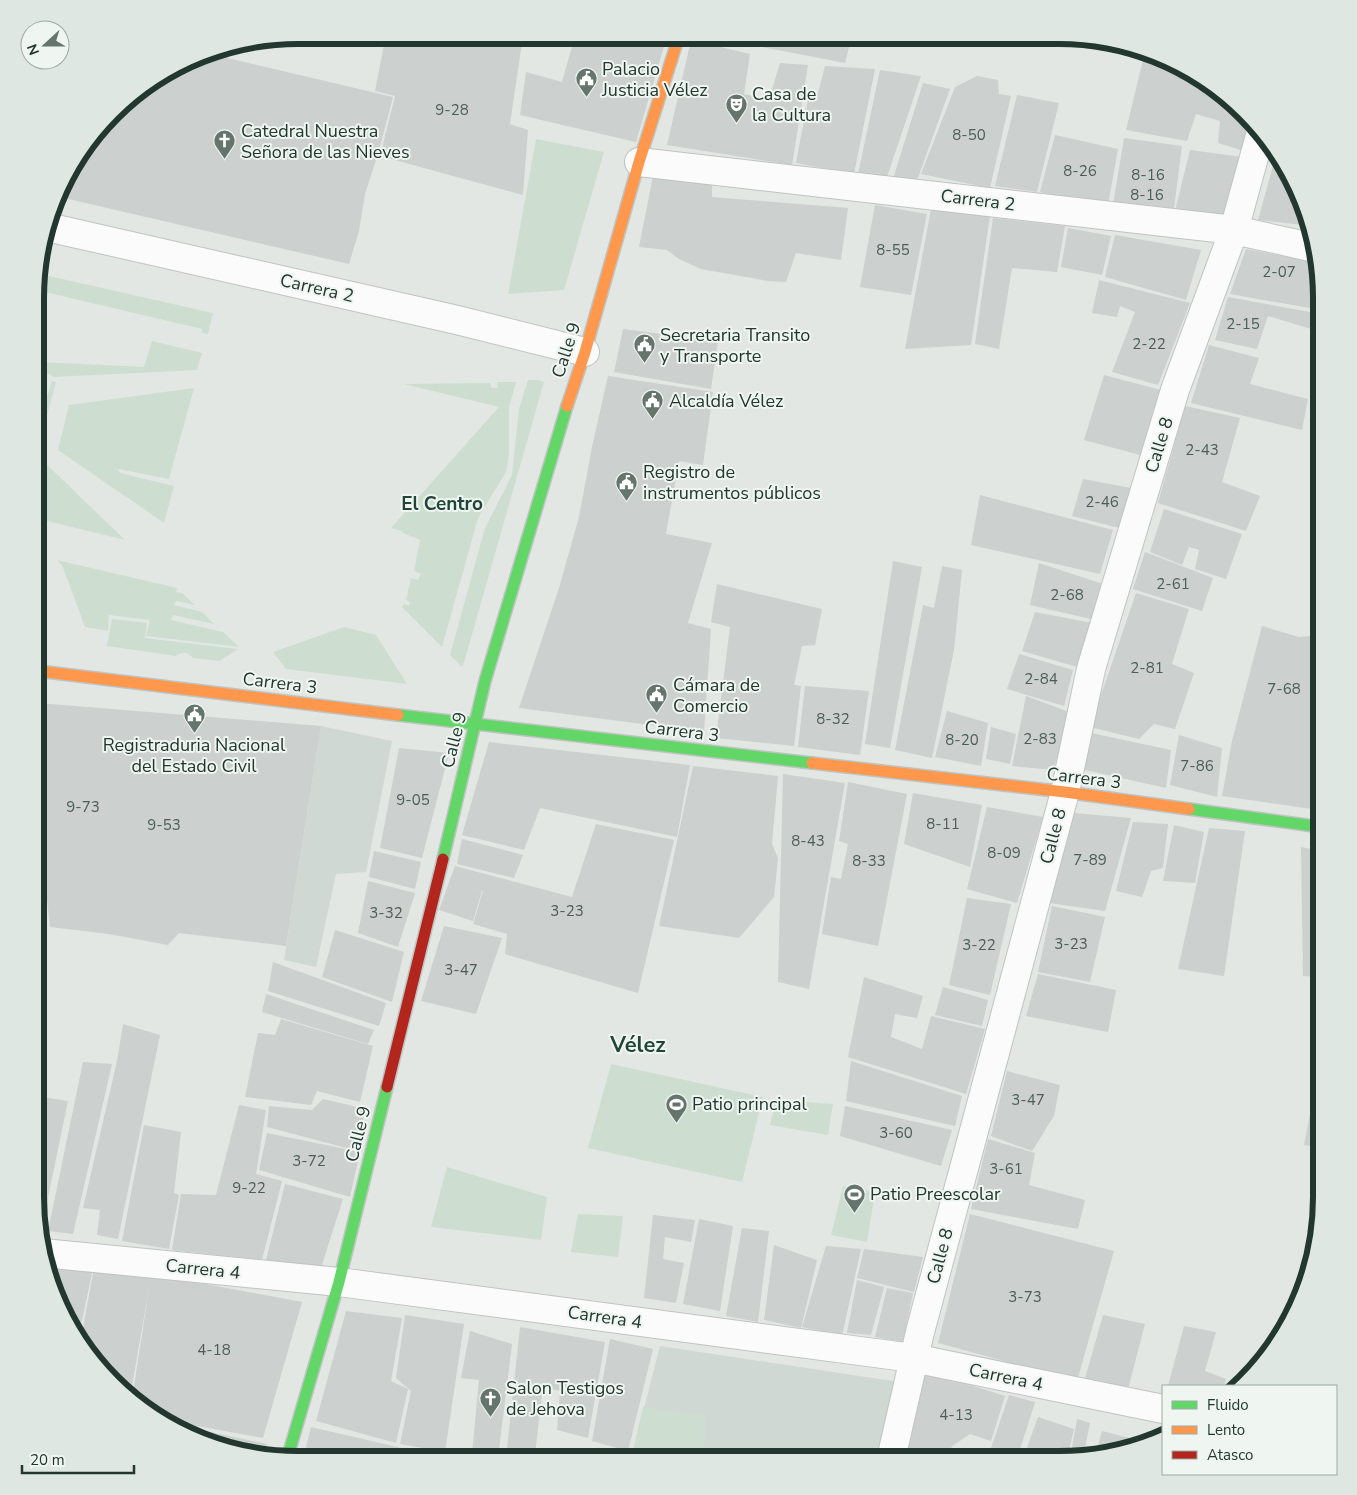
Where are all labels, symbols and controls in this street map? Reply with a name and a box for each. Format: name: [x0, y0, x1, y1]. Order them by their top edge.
north arrow: [20, 20, 70, 70]
text: N: [23, 41, 44, 58]
place label: Palacio Justicia Vélez: [601, 57, 708, 102]
public building icon: Palacio Justicia Vélez: [574, 67, 598, 98]
place label: Casa de la Cultura: [752, 82, 831, 127]
theatre icon: Casa de la Cultura: [724, 92, 748, 123]
house number: 9-28: [435, 100, 469, 120]
place label: Catedral Nuestra Señora de las Nieves: [241, 119, 410, 164]
house number: 8-50: [952, 125, 986, 145]
church icon: Catedral Nuestra Señora de las Nieves: [213, 129, 237, 160]
house number: 8-26: [1063, 161, 1097, 181]
house number: 8-16: [1131, 165, 1165, 185]
street label: Carrera 2: [939, 184, 1017, 216]
house number: 8-16: [1130, 185, 1164, 205]
house number: 8-55: [876, 240, 910, 260]
house number: 2-07: [1262, 262, 1296, 282]
street label: Carrera 2: [278, 268, 356, 308]
house number: 2-15: [1226, 314, 1260, 334]
street label: Calle 9: [546, 319, 586, 381]
place label: Secretaria Transito y Transporte: [660, 323, 810, 368]
public building icon: Secretaria Transito y Transporte: [632, 333, 656, 364]
house number: 2-22: [1132, 334, 1166, 354]
public building icon: Alcaldía Vélez: [641, 389, 665, 420]
place label: Alcaldía Vélez: [669, 389, 783, 413]
street label: Calle 8: [1139, 414, 1179, 476]
house number: 2-43: [1185, 440, 1219, 460]
place label: Registro de instrumentos públicos: [643, 460, 821, 505]
public building icon: Registro de instrumentos públicos: [615, 470, 639, 501]
district label: El Centro: [401, 491, 483, 517]
house number: 2-46: [1085, 492, 1119, 512]
house number: 2-61: [1156, 574, 1190, 594]
house number: 2-68: [1050, 585, 1084, 605]
house number: 2-81: [1130, 658, 1164, 678]
street label: Carrera 3: [241, 667, 319, 699]
house number: 2-84: [1024, 669, 1058, 689]
place label: Cámara de Comercio: [673, 673, 760, 718]
house number: 7-68: [1267, 679, 1301, 699]
public building icon: Cámara de Comercio: [645, 683, 669, 714]
public building icon: Registraduria Nacional del Estado Civil: [182, 703, 206, 734]
street label: Calle 9: [435, 709, 473, 771]
house number: 8-32: [816, 709, 850, 729]
street label: Carrera 3: [643, 715, 721, 747]
house number: 2-83: [1023, 729, 1057, 749]
house number: 8-20: [945, 730, 979, 750]
place label: Registraduria Nacional del Estado Civil: [103, 733, 286, 778]
house number: 7-86: [1180, 756, 1214, 776]
street label: Carrera 3: [1045, 762, 1123, 794]
house number: 9-05: [396, 790, 430, 810]
house number: 9-73: [66, 797, 100, 817]
street label: Calle 8: [1034, 805, 1072, 867]
house number: 8-11: [926, 814, 960, 834]
house number: 9-53: [147, 815, 181, 835]
house number: 8-43: [791, 831, 825, 851]
house number: 8-09: [987, 843, 1021, 863]
house number: 7-89: [1073, 850, 1107, 870]
house number: 8-33: [852, 851, 886, 871]
house number: 3-23: [550, 901, 584, 921]
house number: 3-32: [369, 903, 403, 923]
house number: 3-23: [1054, 934, 1088, 954]
house number: 3-22: [962, 935, 996, 955]
house number: 3-47: [444, 960, 478, 980]
district label: Vélez: [609, 1030, 666, 1060]
house number: 3-47: [1011, 1090, 1045, 1110]
sports icon: Patio principal: [664, 1092, 688, 1123]
place label: Patio principal: [692, 1092, 807, 1116]
street label: Calle 9: [339, 1103, 377, 1165]
house number: 3-60: [879, 1123, 913, 1143]
house number: 3-72: [292, 1151, 326, 1171]
house number: 3-61: [989, 1159, 1023, 1179]
house number: 9-22: [232, 1178, 266, 1198]
sports icon: Patio Preescolar: [842, 1182, 866, 1213]
place label: Patio Preescolar: [870, 1182, 1001, 1206]
street label: Calle 8: [921, 1225, 959, 1287]
street label: Carrera 4: [164, 1253, 242, 1285]
house number: 3-73: [1008, 1287, 1042, 1307]
street label: Carrera 4: [566, 1300, 644, 1334]
house number: 4-18: [197, 1340, 231, 1360]
street label: Carrera 4: [967, 1357, 1045, 1397]
place label: Salon Testigos de Jehova: [506, 1376, 624, 1421]
legend: [1162, 1385, 1337, 1475]
church icon: Salon Testigos de Jehova: [478, 1386, 502, 1417]
text: Fluido: [1207, 1395, 1249, 1415]
house number: 4-13: [939, 1405, 973, 1425]
text: Lento: [1207, 1420, 1245, 1440]
scale bar: [22, 1442, 135, 1474]
text: Atasco: [1207, 1445, 1253, 1465]
text: 20 m: [30, 1450, 65, 1470]

